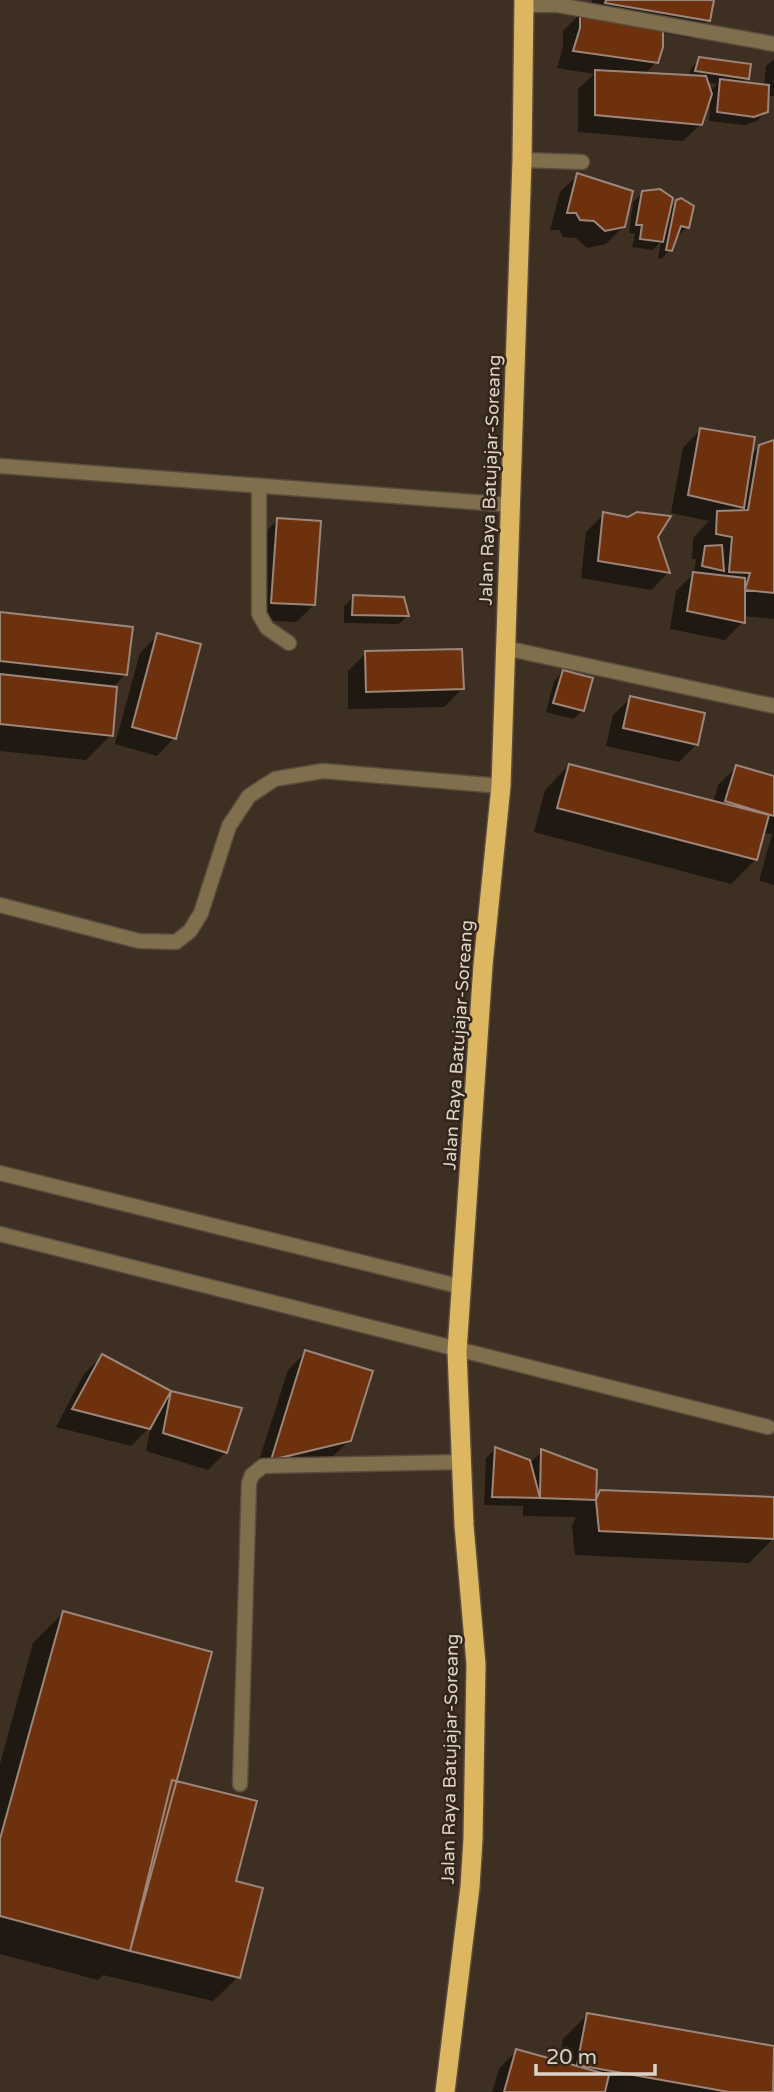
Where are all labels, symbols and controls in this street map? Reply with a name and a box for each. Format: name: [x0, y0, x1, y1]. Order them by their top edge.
street label: Jalan Raya Batujajar-Soreang: [475, 354, 505, 606]
street label: Jalan Raya Batujajar-Soreang: [438, 919, 478, 1171]
street label: Jalan Raya Batujajar-Soreang: [437, 1634, 463, 1884]
scale bar: [536, 2032, 655, 2076]
text: 20 m: [546, 2045, 597, 2070]

